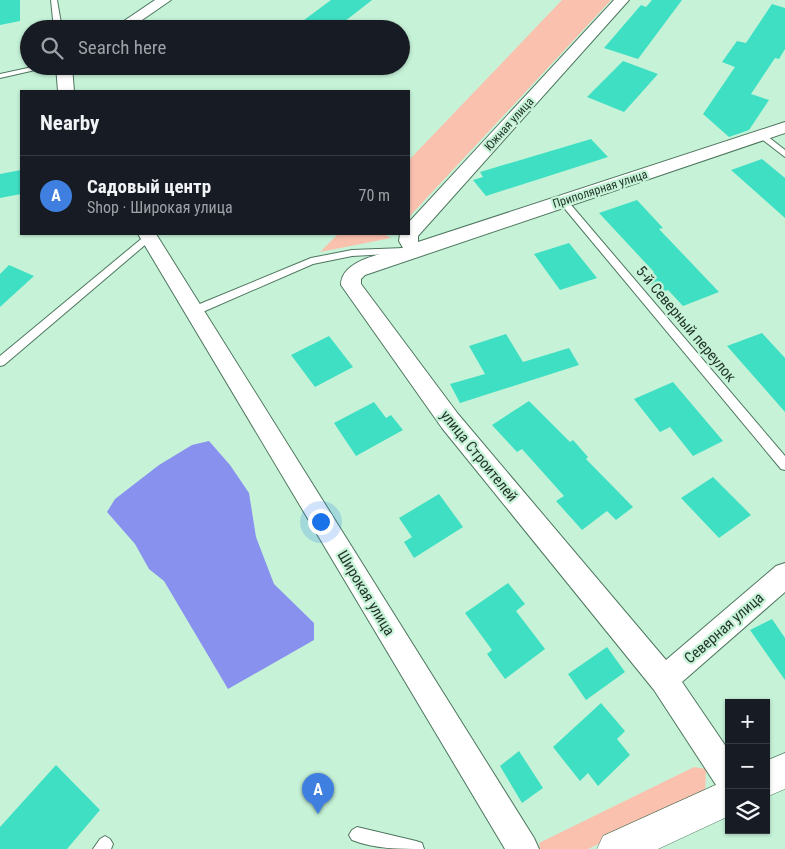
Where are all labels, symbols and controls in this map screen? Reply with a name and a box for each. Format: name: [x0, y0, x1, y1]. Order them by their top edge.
search box: [20, 20, 410, 75]
icon: search: [38, 34, 66, 62]
text: Search here: [78, 36, 166, 59]
street label: Южная улица: [482, 94, 537, 153]
text: Nearby: [40, 111, 99, 135]
street label: Приполярная улица: [551, 167, 649, 211]
text: Садовый центр: [87, 175, 211, 198]
text: A: [51, 186, 61, 205]
text: 70 m: [358, 186, 390, 205]
text: Shop · Широкая улица: [87, 198, 233, 217]
street label: 5-й Северный переулок: [632, 262, 740, 386]
street label: улица Строителей: [437, 407, 521, 505]
your location: [308, 509, 334, 535]
street label: Широкая улица: [334, 547, 398, 639]
street label: Северная улица: [681, 589, 767, 667]
map controls: [725, 699, 770, 834]
button: +: [725, 699, 770, 744]
button: −: [725, 744, 770, 789]
pin: A: [302, 773, 334, 814]
button: layers: [725, 789, 770, 834]

